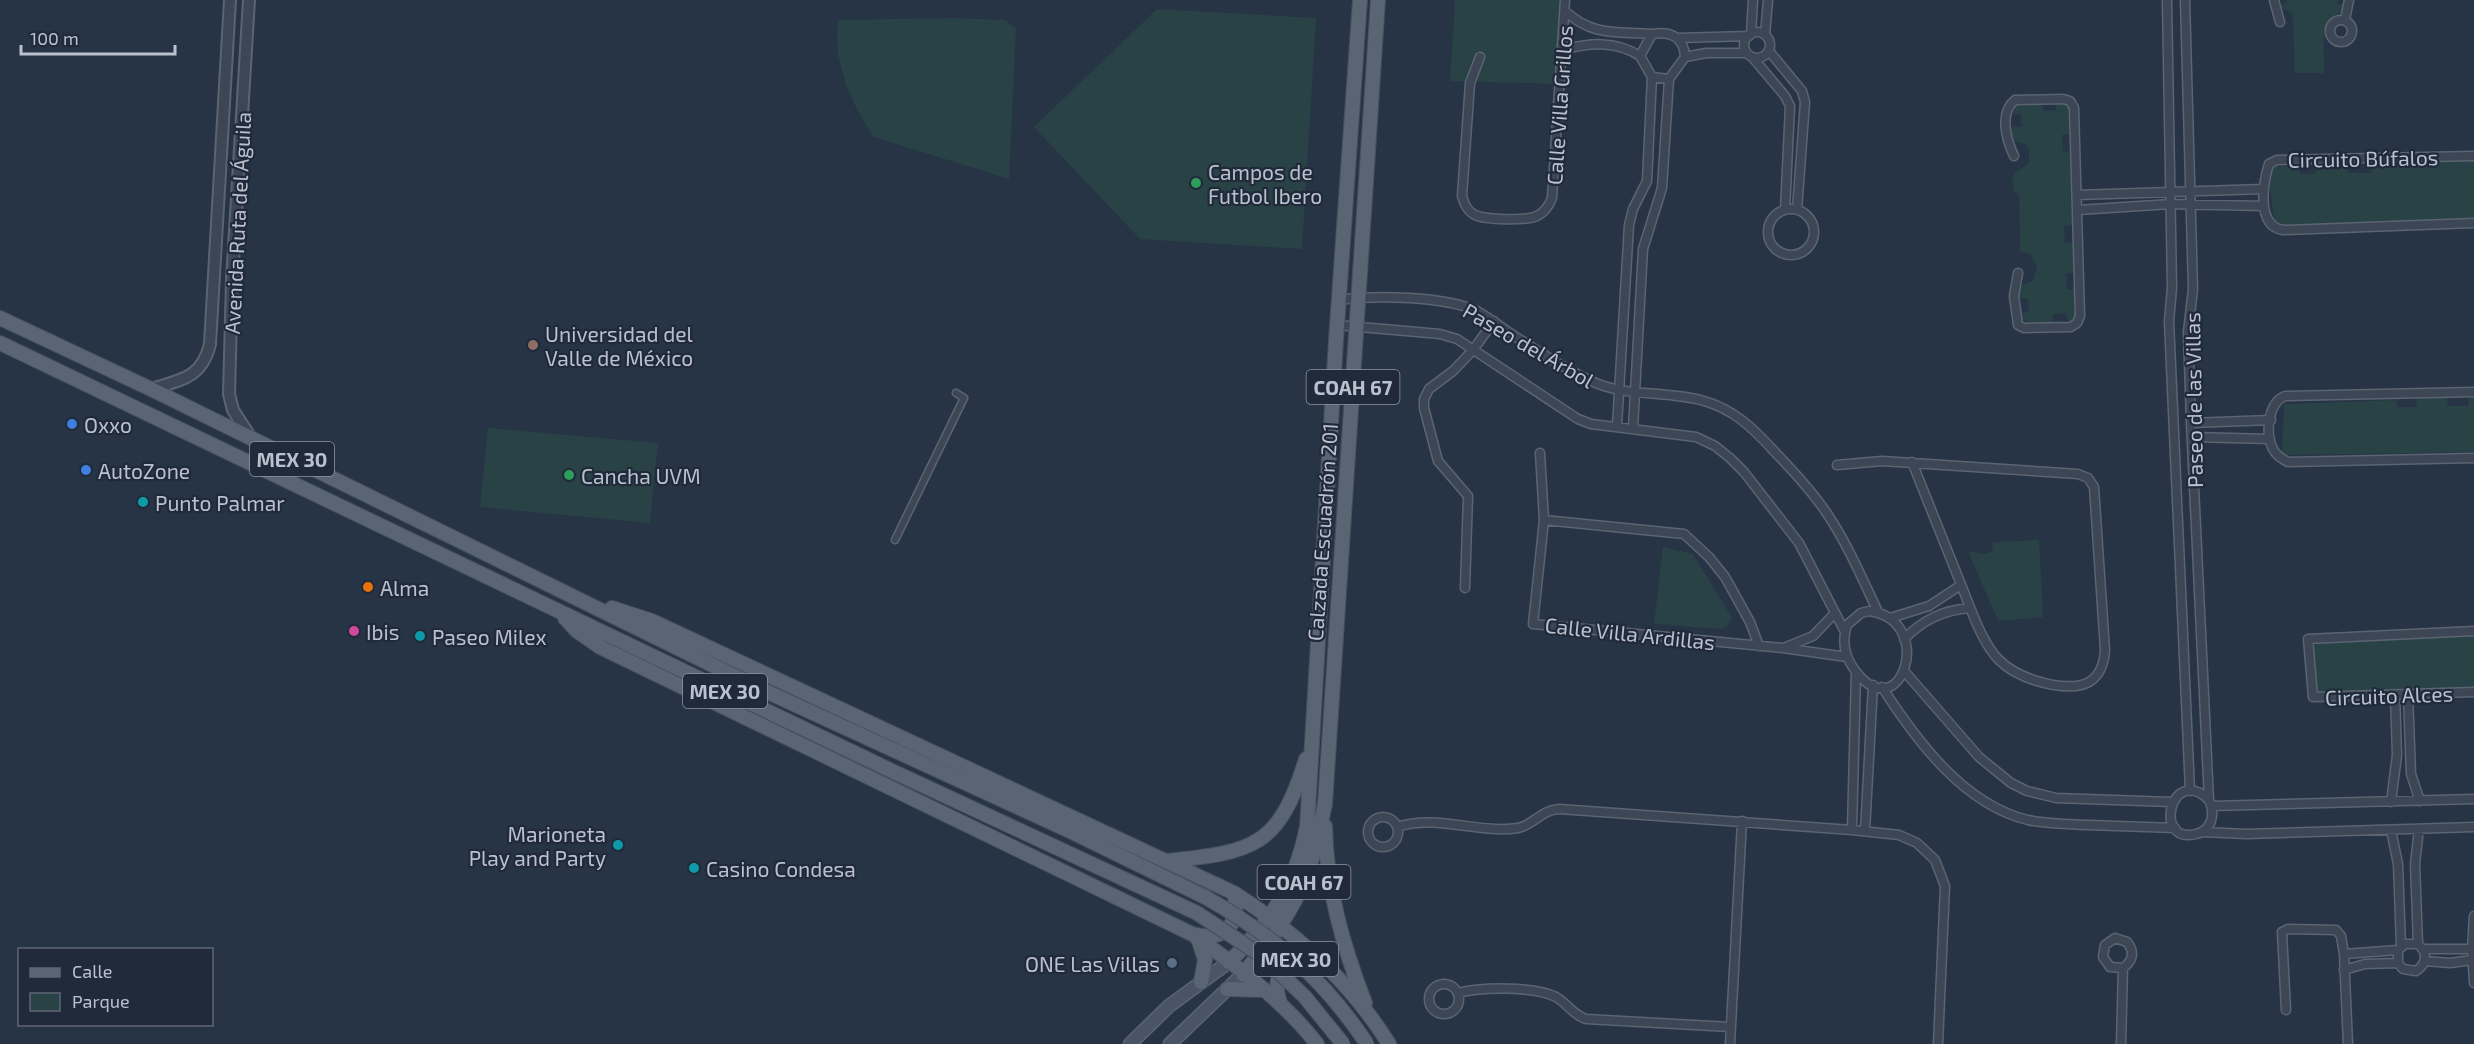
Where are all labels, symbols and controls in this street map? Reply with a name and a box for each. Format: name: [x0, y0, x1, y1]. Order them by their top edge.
scale bar: [21, 18, 176, 56]
street label: Calle Villa Grillos: [1541, 24, 1577, 186]
text: 100 m: [30, 27, 79, 49]
street label: Avenida Ruta del Águila: [219, 111, 255, 335]
street label: Circuito Búfalos: [2287, 144, 2439, 172]
place label: Campos de Futbol Ibero: [1208, 159, 1322, 208]
marker: Campos de Futbol Ibero: [1189, 176, 1203, 190]
street label: Paseo del Árbol: [1459, 297, 1600, 393]
street label: Paseo de las Villas: [2179, 312, 2207, 488]
place label: Universidad del Valle de México: [545, 321, 694, 370]
marker: Universidad del Valle de México: [526, 338, 540, 352]
road number: COAH 67: [1306, 370, 1400, 404]
place label: Oxxo: [84, 412, 132, 437]
marker: Oxxo: [65, 417, 79, 431]
street label: Calzada Escuadrón 201: [1302, 422, 1342, 642]
road number: MEX 30: [250, 442, 334, 476]
place label: AutoZone: [98, 458, 190, 483]
marker: AutoZone: [79, 463, 93, 477]
place label: Cancha UVM: [581, 463, 701, 488]
marker: Cancha UVM: [562, 468, 576, 482]
place label: Punto Palmar: [155, 490, 285, 515]
marker: Punto Palmar: [136, 495, 150, 509]
place label: Alma: [380, 575, 429, 600]
marker: Alma: [361, 580, 375, 594]
street label: Calle Villa Ardillas: [1544, 612, 1716, 654]
place label: Ibis: [366, 619, 399, 644]
marker: Ibis: [347, 624, 361, 638]
place label: Paseo Milex: [432, 624, 547, 649]
marker: Paseo Milex: [413, 629, 427, 643]
road number: MEX 30: [683, 674, 767, 708]
street label: Circuito Alces: [2324, 680, 2454, 710]
place label: Marioneta Play and Party: [469, 821, 606, 870]
marker: Marioneta Play and Party: [611, 838, 625, 852]
place label: Casino Condesa: [706, 856, 856, 881]
marker: Casino Condesa: [687, 861, 701, 875]
road number: COAH 67: [1258, 865, 1350, 899]
road number: MEX 30: [1254, 942, 1338, 976]
legend: [18, 948, 213, 1026]
place label: ONE Las Villas: [1025, 951, 1160, 976]
marker: ONE Las Villas: [1165, 956, 1179, 970]
text: Calle: [72, 960, 113, 982]
text: Parque: [72, 990, 130, 1012]

